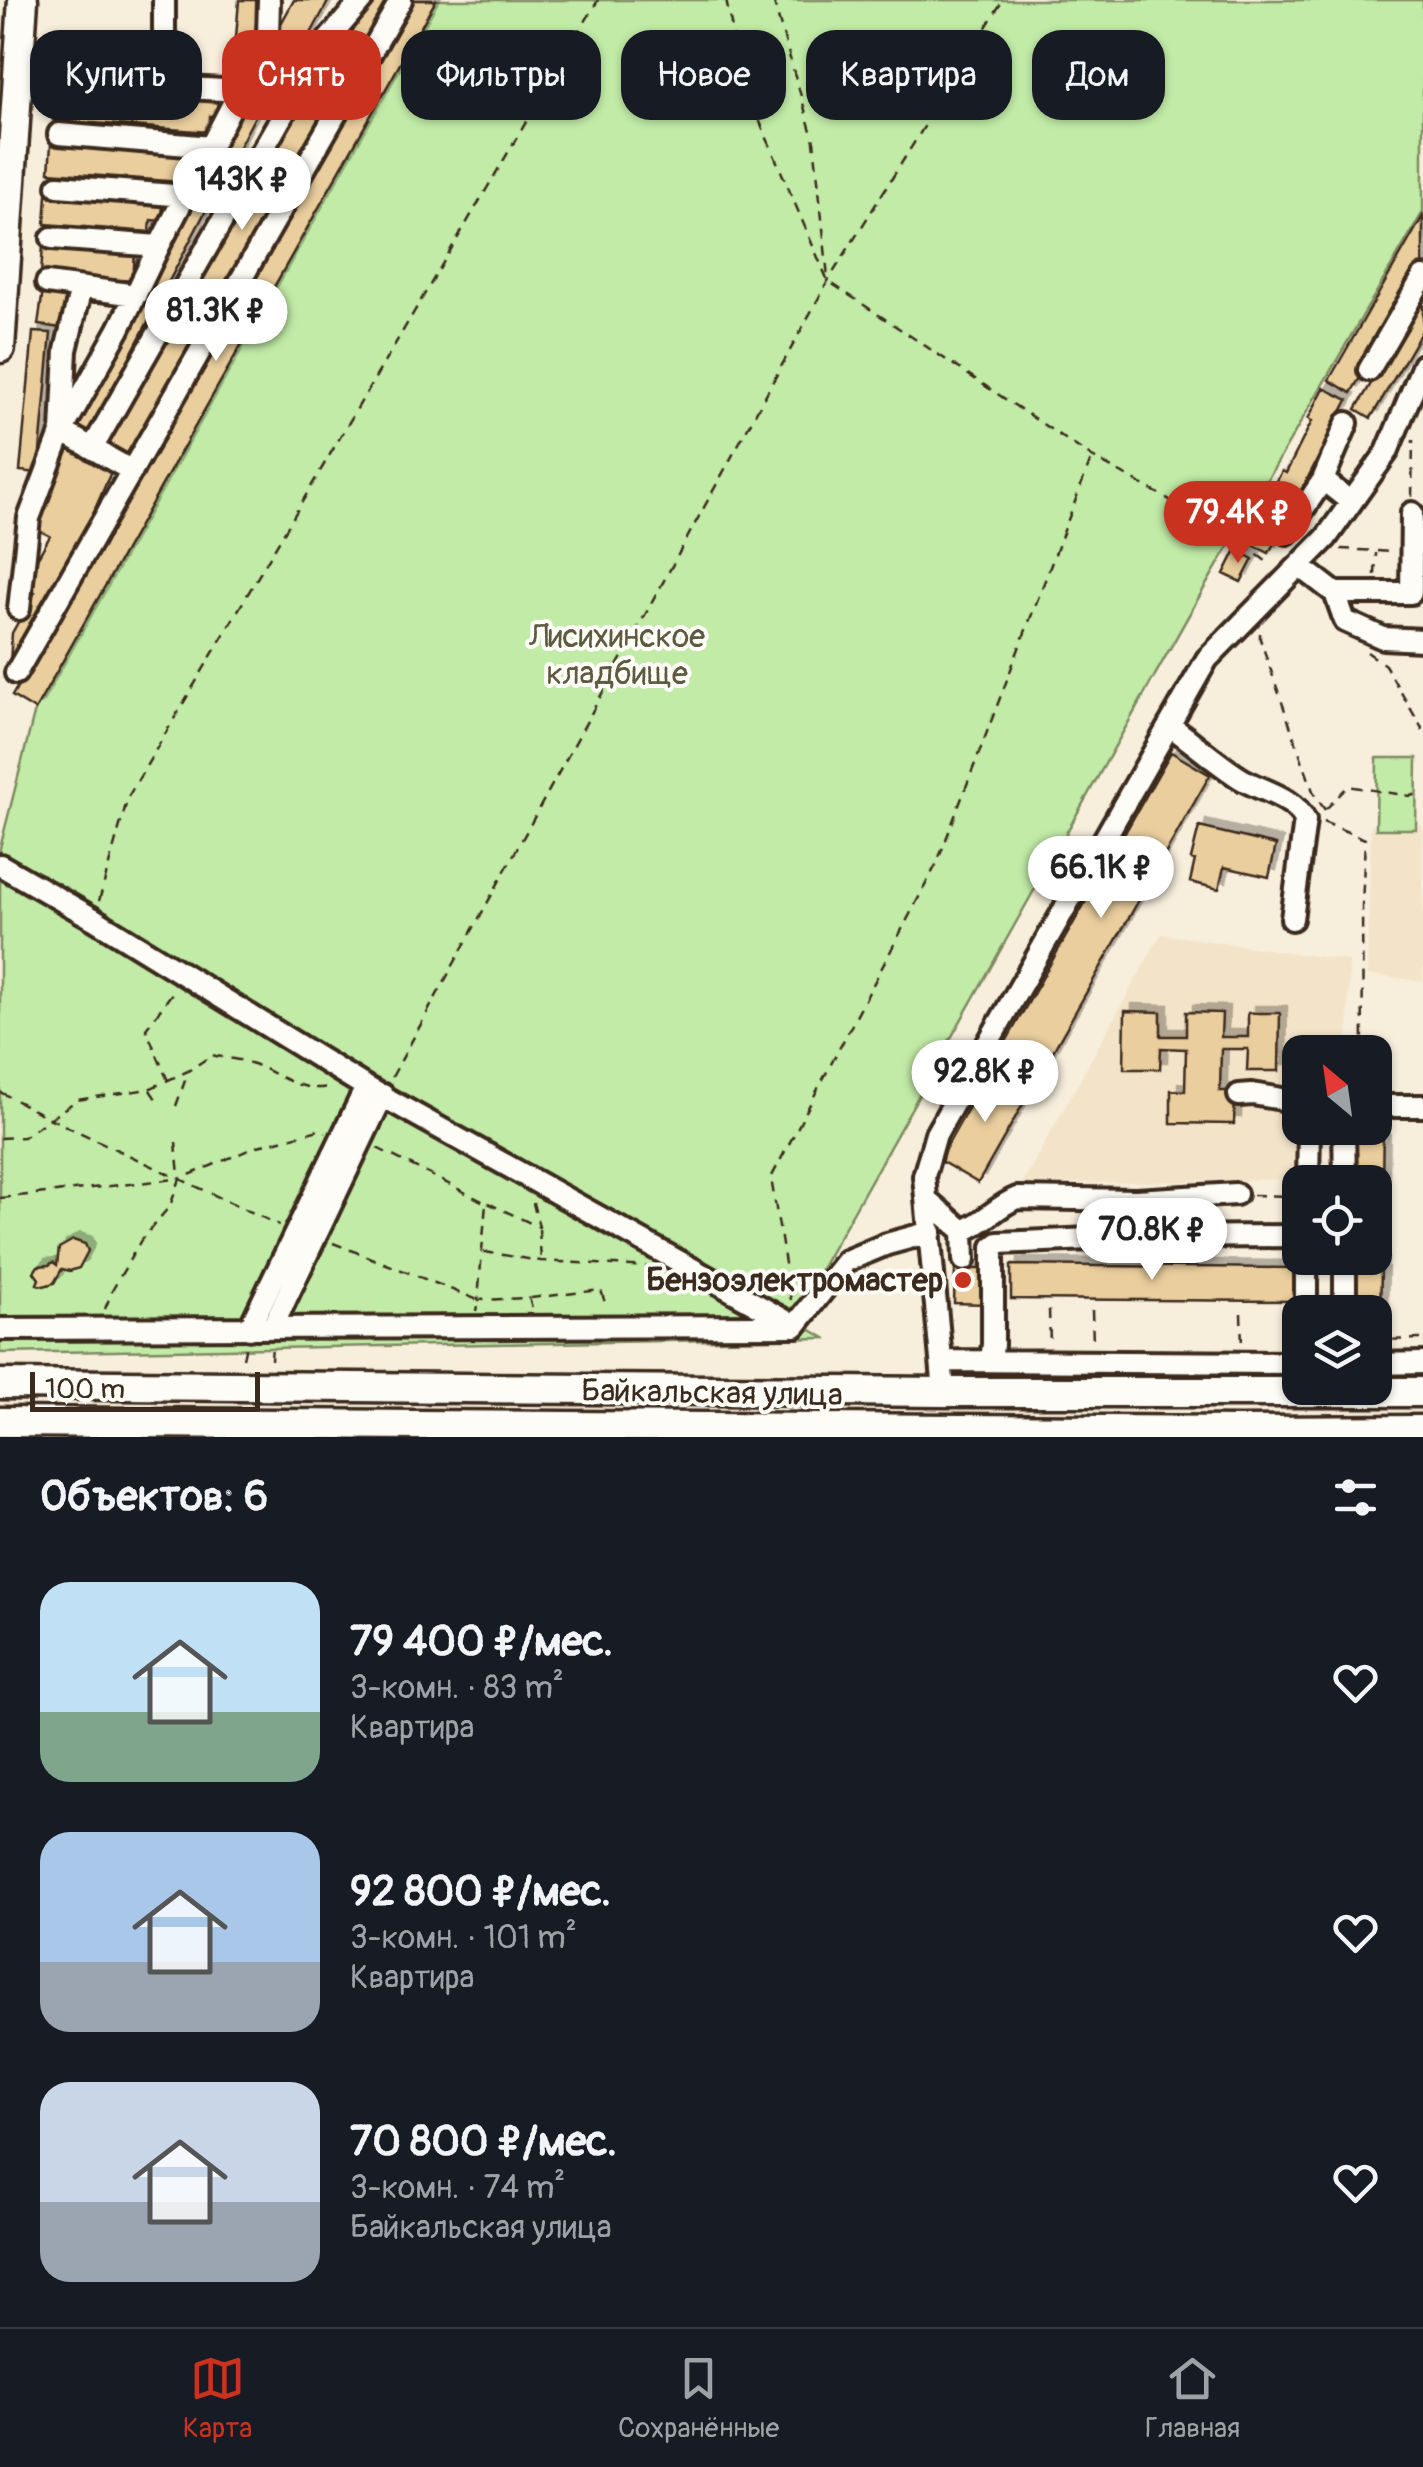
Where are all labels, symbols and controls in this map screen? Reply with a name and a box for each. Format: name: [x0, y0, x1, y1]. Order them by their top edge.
chip: Купить: [30, 30, 202, 120]
chip: Снять: [222, 30, 381, 120]
chip: Фильтры: [401, 30, 601, 120]
chip: Новое: [621, 30, 786, 120]
chip: Квартира: [806, 30, 1012, 120]
chip: Дом: [1032, 30, 1165, 120]
pin: 143K ₽: [161, 148, 323, 233]
text: 143K ₽: [195, 160, 289, 200]
pin: 81.3K ₽: [124, 279, 308, 364]
text: 81.3K ₽: [167, 291, 265, 331]
pin: 79.4K ₽: [1146, 481, 1330, 566]
text: 79.4K ₽: [1186, 493, 1290, 533]
park label: Лисихинское кладбище: [528, 617, 705, 694]
pin: 66.1K ₽: [1009, 836, 1193, 921]
text: 66.1K ₽: [1050, 848, 1152, 888]
north arrow: [1282, 1035, 1392, 1145]
map controls: [1282, 1035, 1392, 1405]
pin: 92.8K ₽: [893, 1040, 1077, 1125]
text: 92.8K ₽: [934, 1052, 1036, 1092]
button: locate: [1282, 1165, 1392, 1275]
pin: 70.8K ₽: [1060, 1198, 1244, 1283]
text: 70.8K ₽: [1098, 1210, 1206, 1250]
place label: Бензоэлектромастер: [646, 1261, 943, 1301]
marker: Бензоэлектромастер: [952, 1269, 974, 1291]
button: layers: [1282, 1295, 1392, 1405]
scale bar: [30, 1367, 260, 1412]
street label: Байкальская улица: [581, 1371, 843, 1415]
text: 100 m: [45, 1372, 125, 1407]
icon: filters: [1328, 1470, 1383, 1525]
text: Объектов: 6: [40, 1471, 268, 1523]
text: 79 400 ₽/мес.: [350, 1616, 613, 1668]
icon: home: [120, 1622, 240, 1742]
icon: heart: [1328, 1655, 1383, 1710]
text: 3-комн. · 83 m²: [350, 1668, 564, 1708]
text: Квартира: [350, 1708, 474, 1748]
text: 92 800 ₽/мес.: [350, 1866, 611, 1918]
icon: home: [120, 1872, 240, 1992]
icon: heart: [1328, 1905, 1383, 1960]
text: 3-комн. · 101 m²: [350, 1918, 577, 1958]
text: Квартира: [350, 1958, 474, 1998]
text: 70 800 ₽/мес.: [350, 2116, 617, 2168]
icon: home: [120, 2122, 240, 2242]
icon: heart: [1328, 2155, 1383, 2210]
text: 3-комн. · 74 m²: [350, 2168, 565, 2208]
text: Байкальская улица: [350, 2208, 612, 2248]
tab: Карта: [183, 2351, 252, 2446]
tab: Сохранённые: [618, 2351, 779, 2446]
tab: Главная: [1145, 2351, 1240, 2446]

